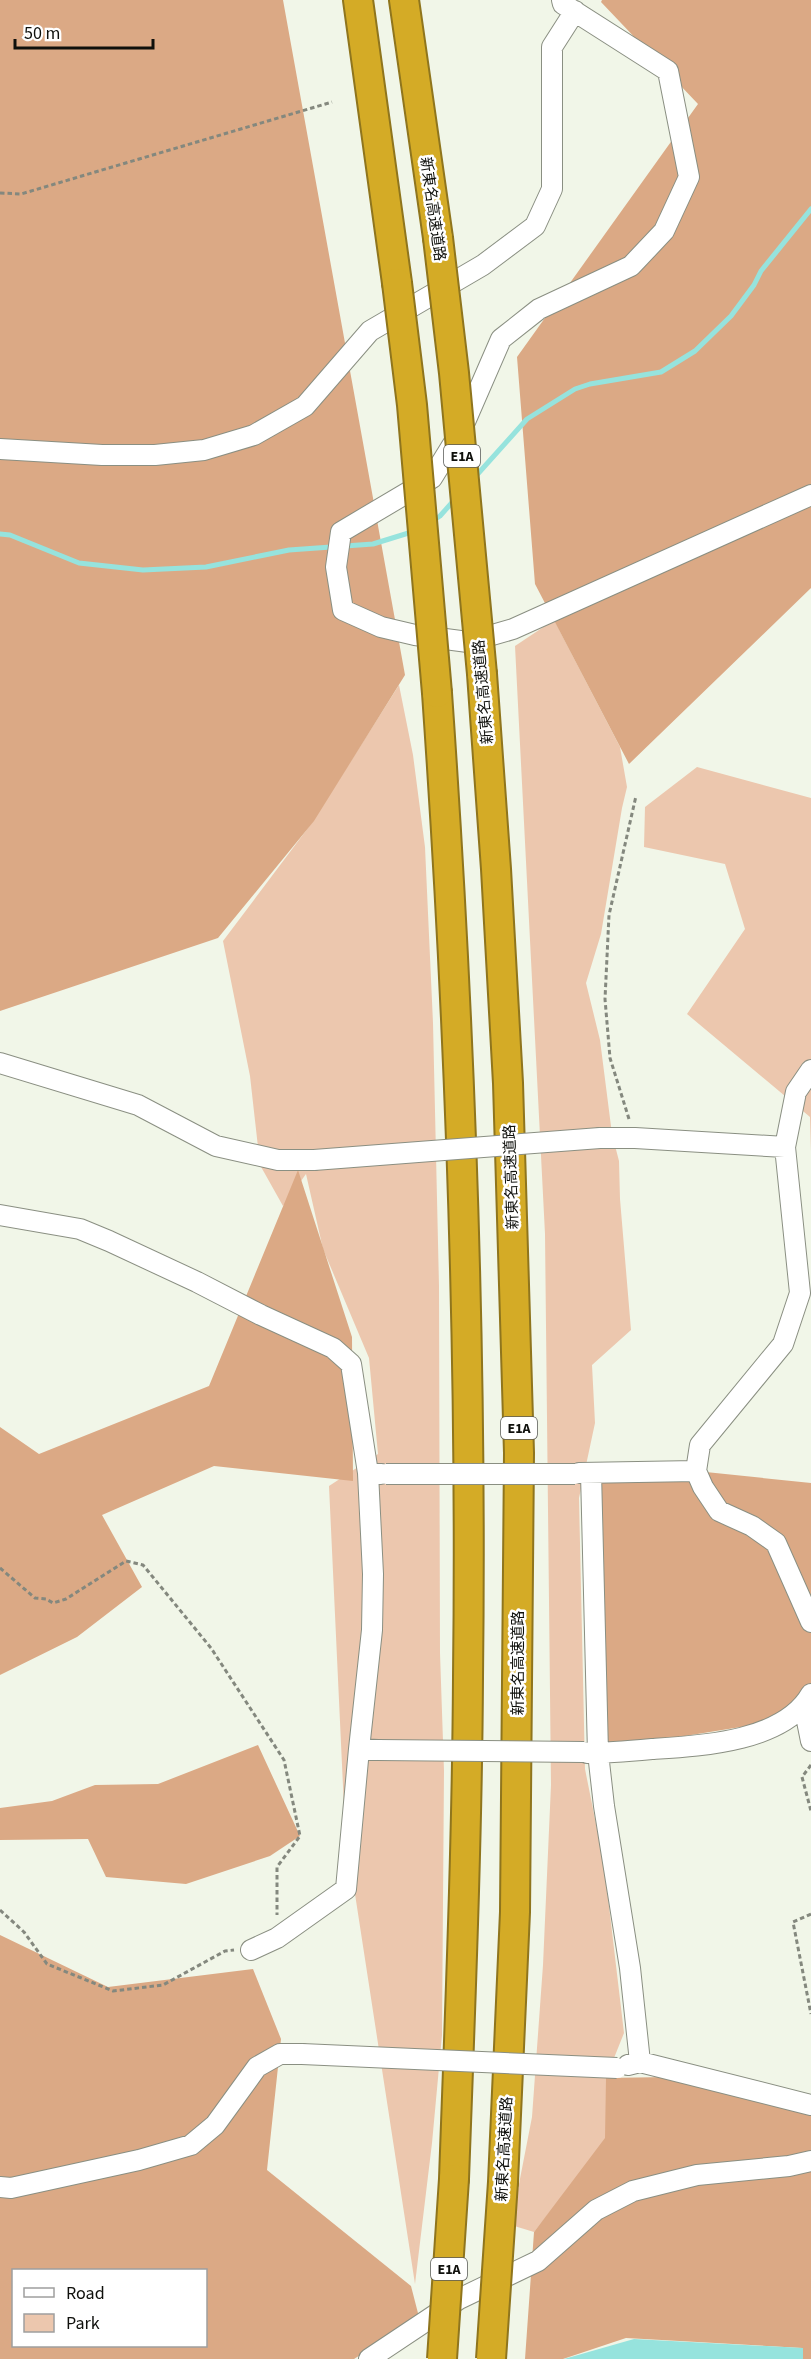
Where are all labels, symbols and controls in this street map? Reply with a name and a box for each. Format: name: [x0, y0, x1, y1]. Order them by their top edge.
scale bar: [15, 12, 153, 50]
text: 50 m: [24, 21, 60, 46]
street label: 新東名高速道路: [415, 156, 450, 263]
road number: E1A: [444, 445, 480, 467]
street label: 新東名高速道路: [468, 639, 499, 745]
street label: 新東名高速道路: [499, 1124, 524, 1230]
road number: E1A: [501, 1417, 537, 1439]
street label: 新東名高速道路: [508, 1610, 529, 1716]
street label: 新東名高速道路: [491, 2096, 518, 2202]
road number: E1A: [431, 2258, 467, 2280]
legend: [12, 2269, 207, 2347]
text: Road: [66, 2281, 105, 2306]
text: Park: [66, 2311, 100, 2336]

